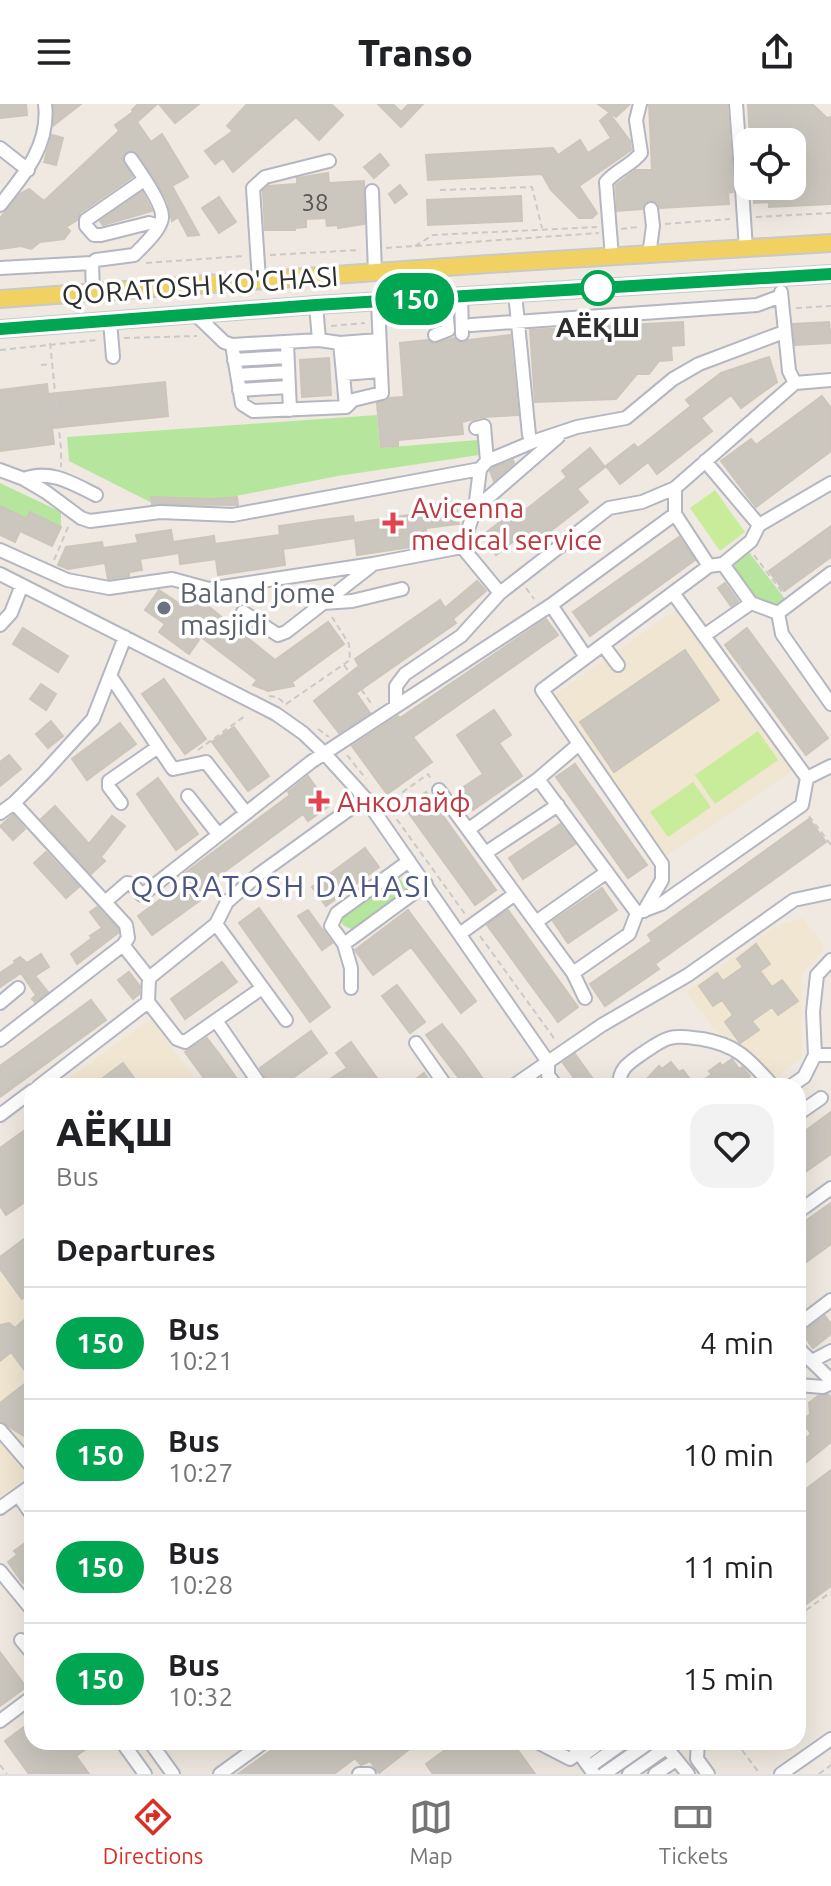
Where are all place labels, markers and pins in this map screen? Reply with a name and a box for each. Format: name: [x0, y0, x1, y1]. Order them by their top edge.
marker: АЁҚШ: [581, 271, 615, 305]
place label: АЁҚШ: [556, 311, 640, 342]
place label: Avicenna medical service: [411, 492, 603, 555]
marker: Avicenna medical service: [382, 512, 404, 534]
place label: Baland jome masjidi: [180, 577, 336, 640]
marker: Baland jome masjidi: [155, 599, 173, 617]
place label: Анколайф: [337, 786, 470, 817]
marker: Анколайф: [308, 790, 330, 812]

